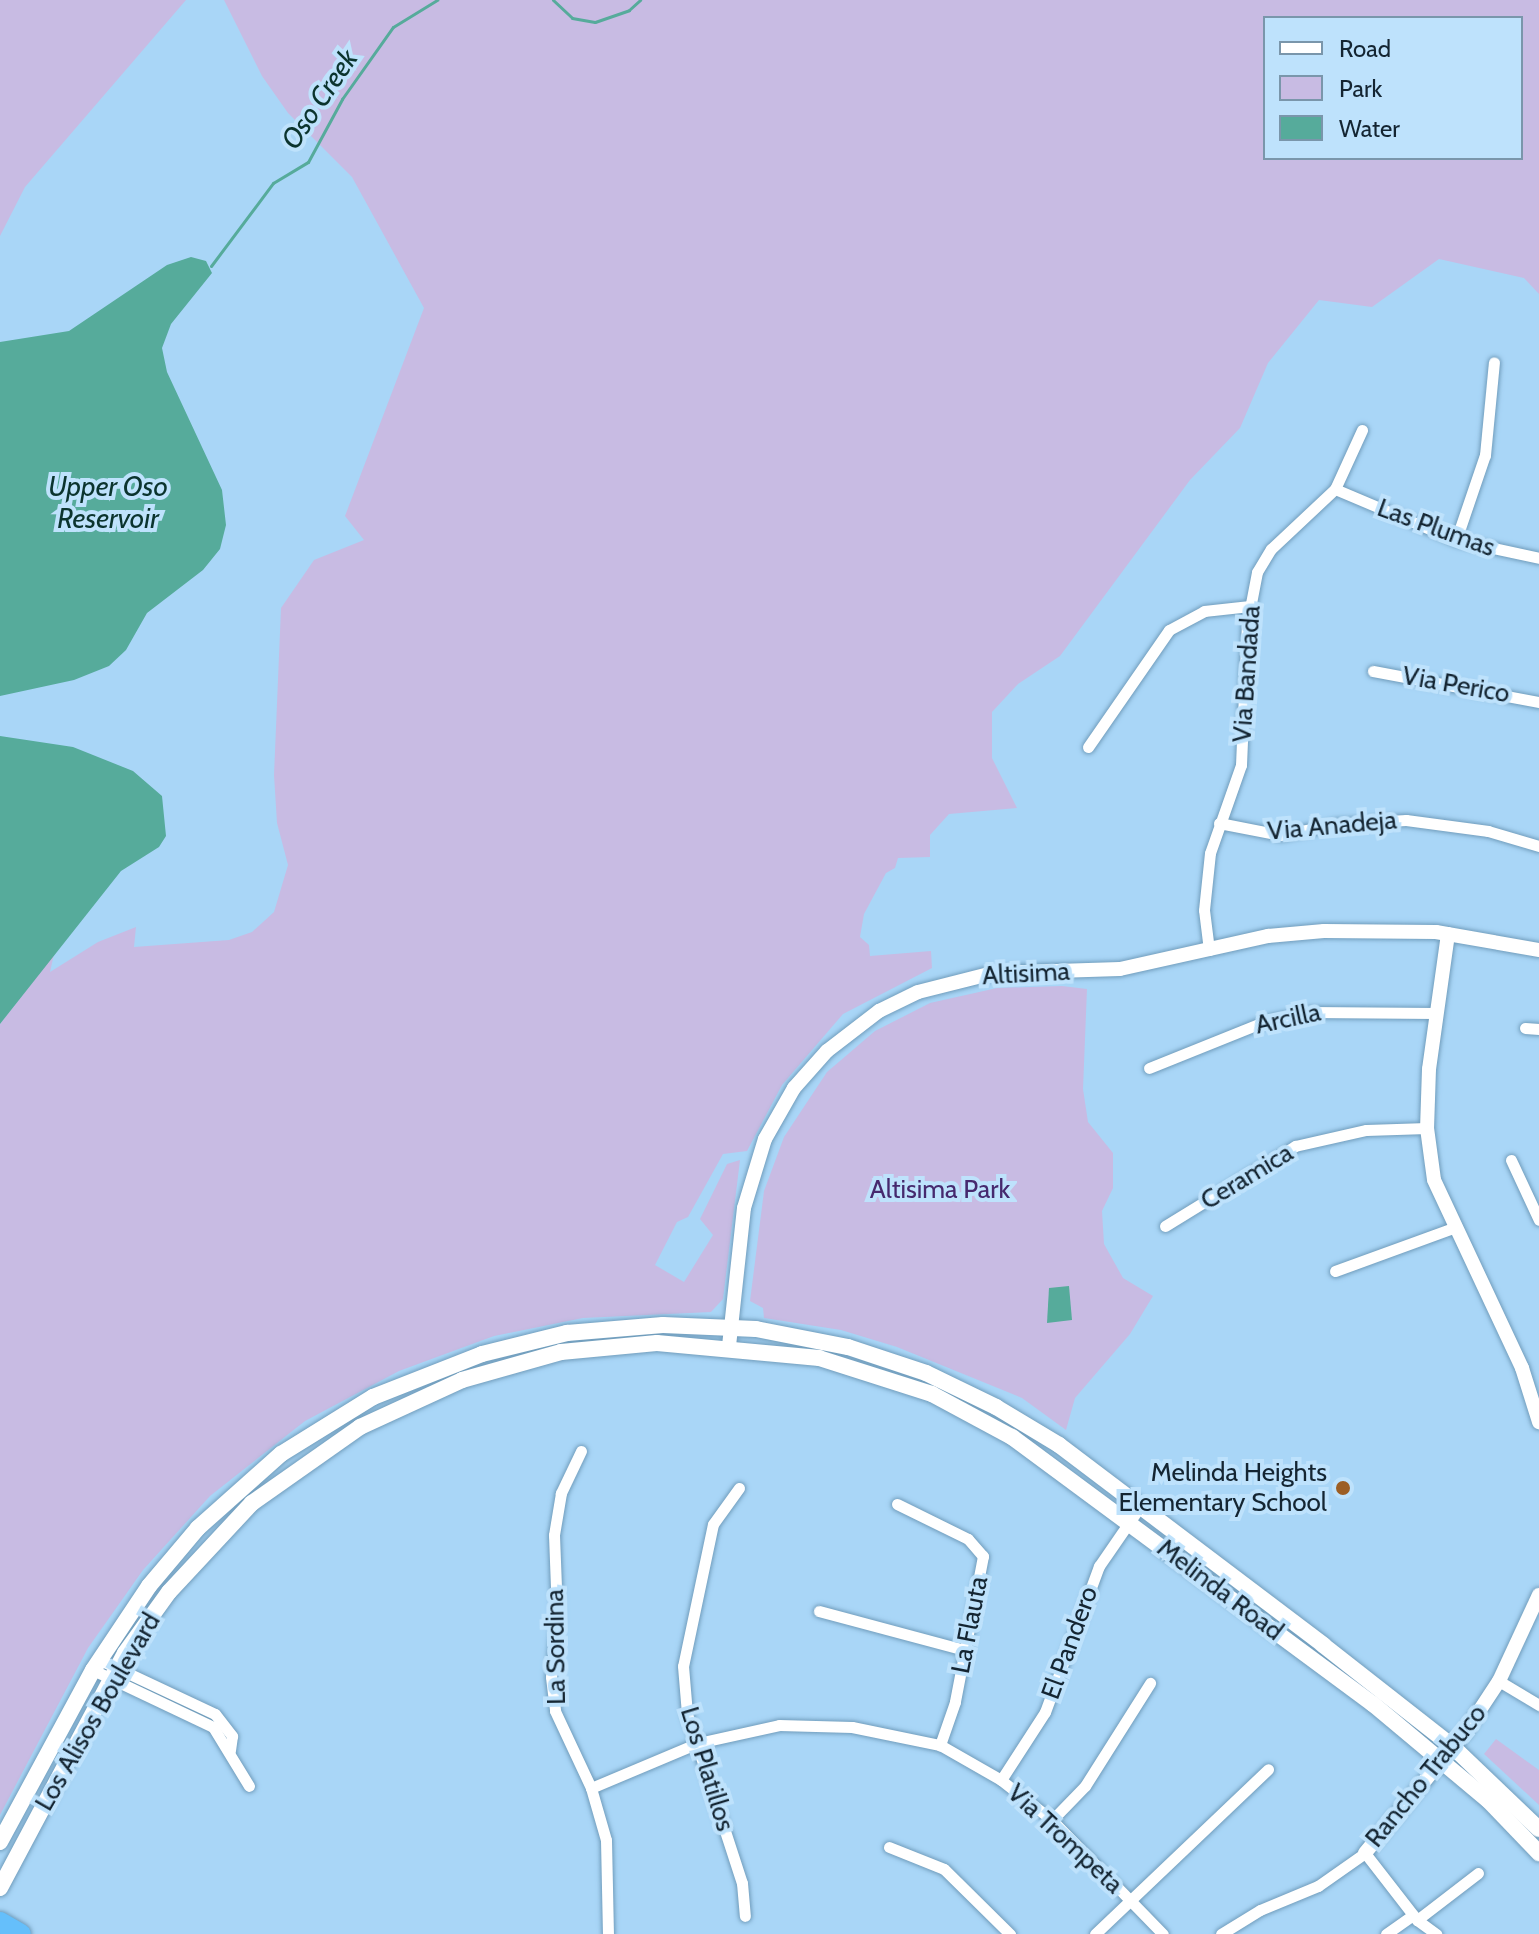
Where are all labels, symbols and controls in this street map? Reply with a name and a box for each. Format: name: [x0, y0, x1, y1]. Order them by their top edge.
legend: [1263, 16, 1523, 160]
text: Road: [1339, 34, 1391, 63]
water label: Oso Creek: [274, 43, 364, 155]
text: Park: [1339, 74, 1382, 103]
text: Water: [1339, 114, 1400, 143]
water label: Upper Oso Reservoir: [48, 469, 168, 535]
street label: Las Plumas: [1373, 492, 1499, 564]
street label: Via Bandada: [1227, 604, 1267, 744]
street label: Via Perico: [1400, 660, 1512, 710]
street label: Via Anadeja: [1266, 805, 1398, 847]
street label: Altisima: [981, 956, 1071, 992]
street label: Arcilla: [1252, 997, 1324, 1041]
street label: Ceramica: [1195, 1137, 1299, 1217]
park label: Altisima Park: [870, 1174, 1010, 1206]
place label: Melinda Heights Elementary School: [1119, 1457, 1327, 1518]
marker: Melinda Heights Elementary School: [1334, 1479, 1352, 1497]
street label: Melinda Road: [1151, 1533, 1289, 1647]
street label: La Flauta: [945, 1574, 995, 1676]
street label: El Pandero: [1035, 1582, 1105, 1704]
street label: La Sordina: [539, 1589, 573, 1705]
street label: Los Alisos Boulevard: [29, 1608, 167, 1816]
street label: Rancho Trabuco: [1359, 1698, 1493, 1854]
street label: Los Platillos: [673, 1703, 741, 1835]
street label: Via Trompeta: [1001, 1778, 1129, 1900]

